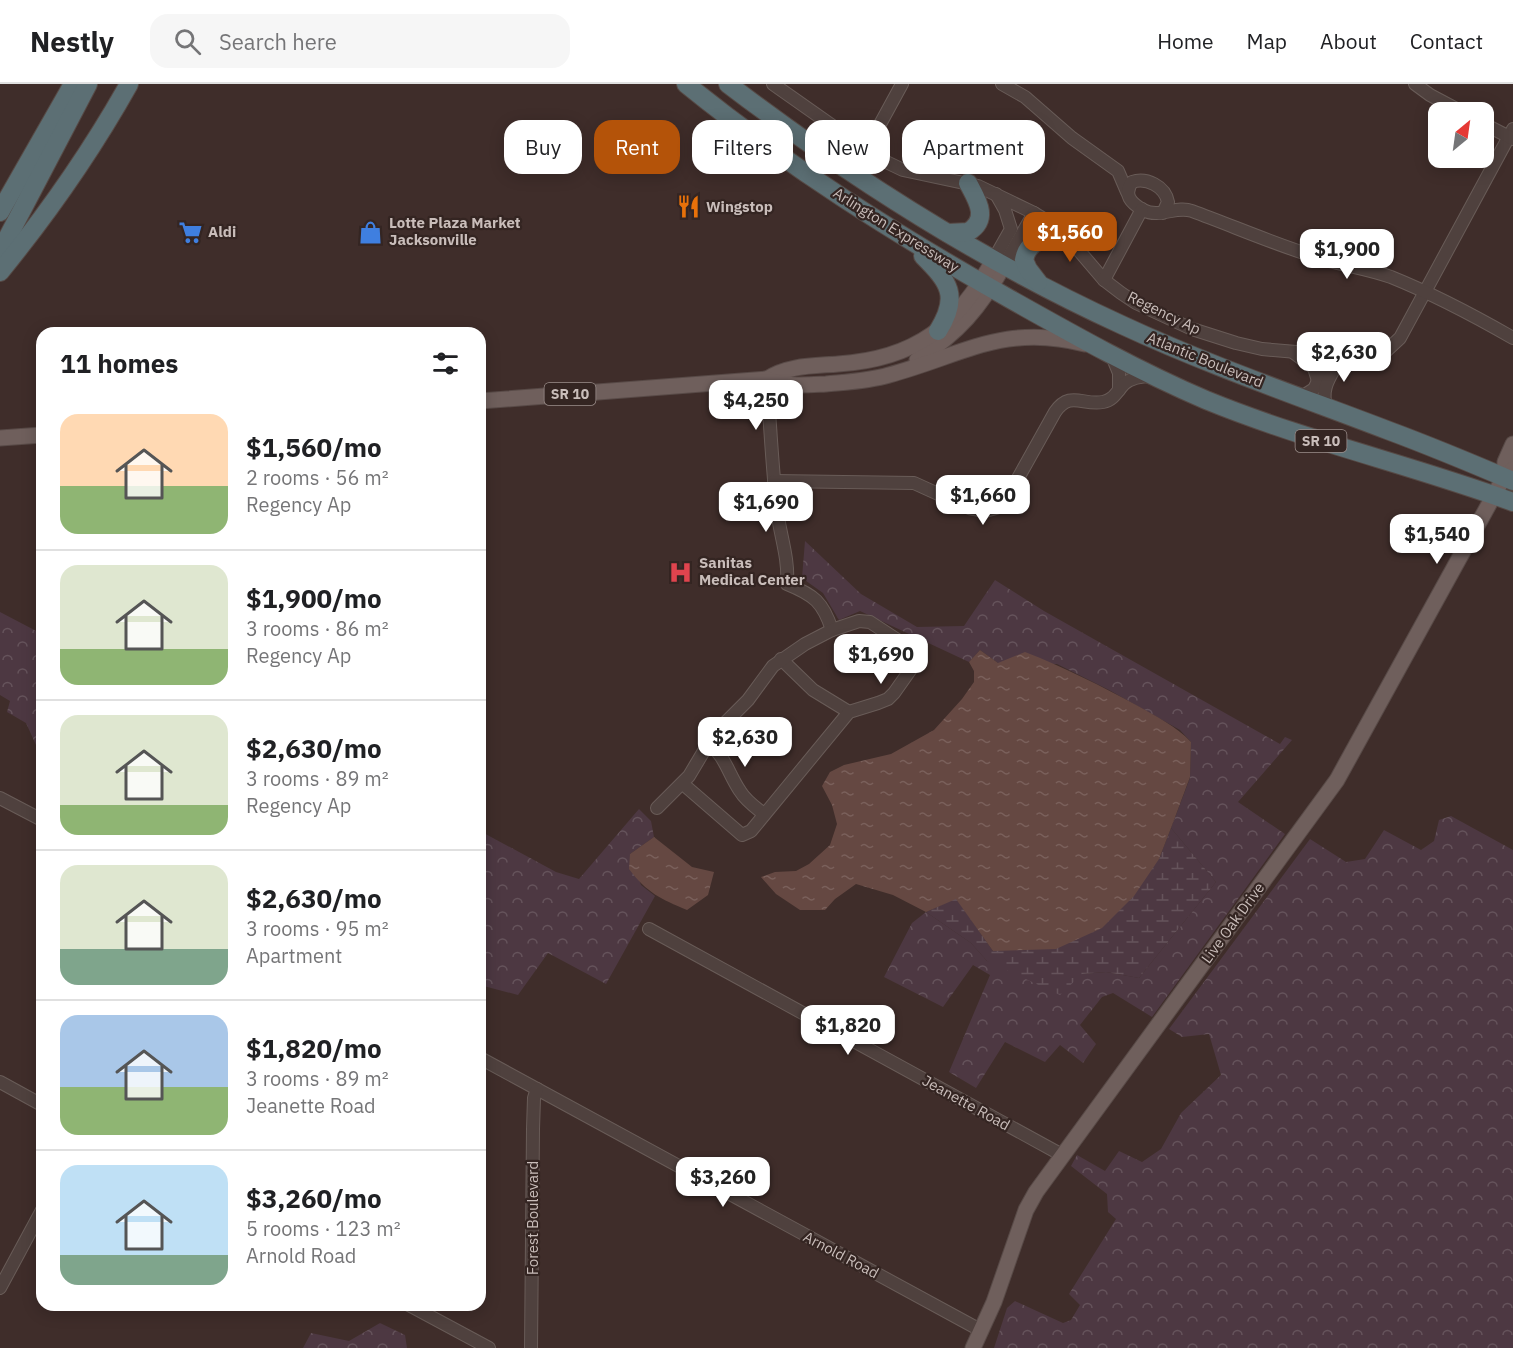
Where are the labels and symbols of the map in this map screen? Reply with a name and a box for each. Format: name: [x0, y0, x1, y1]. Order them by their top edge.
north arrow: [1428, 102, 1494, 168]
street label: Arlington Expressway: [830, 183, 963, 276]
restaurant icon: Wingstop: [675, 194, 701, 220]
place label: Wingstop: [706, 197, 773, 216]
pin: $1,560: [1021, 212, 1119, 263]
place label: Lotte Plaza Market Jacksonville: [389, 213, 521, 249]
supermarket icon: Aldi: [177, 219, 203, 245]
shop icon: Lotte Plaza Market Jacksonville: [358, 219, 384, 245]
place label: Aldi: [208, 222, 236, 241]
pin: $1,900: [1298, 229, 1396, 280]
street label: Regency Ap: [1125, 287, 1204, 338]
street label: Atlantic Boulevard: [1144, 328, 1266, 392]
pin: $2,630: [1295, 332, 1393, 383]
pin: $4,250: [707, 380, 805, 431]
road number: SR 10: [544, 383, 596, 405]
road number: SR 10: [1296, 430, 1346, 452]
pin: $1,660: [934, 475, 1032, 526]
pin: $1,690: [717, 482, 815, 533]
pin: $1,540: [1388, 514, 1486, 565]
place label: Sanitas Medical Center: [699, 553, 805, 589]
hospital icon: Sanitas Medical Center: [668, 559, 694, 585]
pin: $1,690: [832, 634, 930, 685]
pin: $2,630: [696, 717, 794, 768]
street label: Live Oak Drive: [1197, 879, 1268, 967]
pin: $1,820: [799, 1005, 897, 1056]
street label: Jeanette Road: [919, 1071, 1013, 1134]
pin: $3,260: [674, 1157, 772, 1208]
street label: Forest Boulevard: [523, 1161, 542, 1275]
street label: Arnold Road: [800, 1227, 882, 1282]

